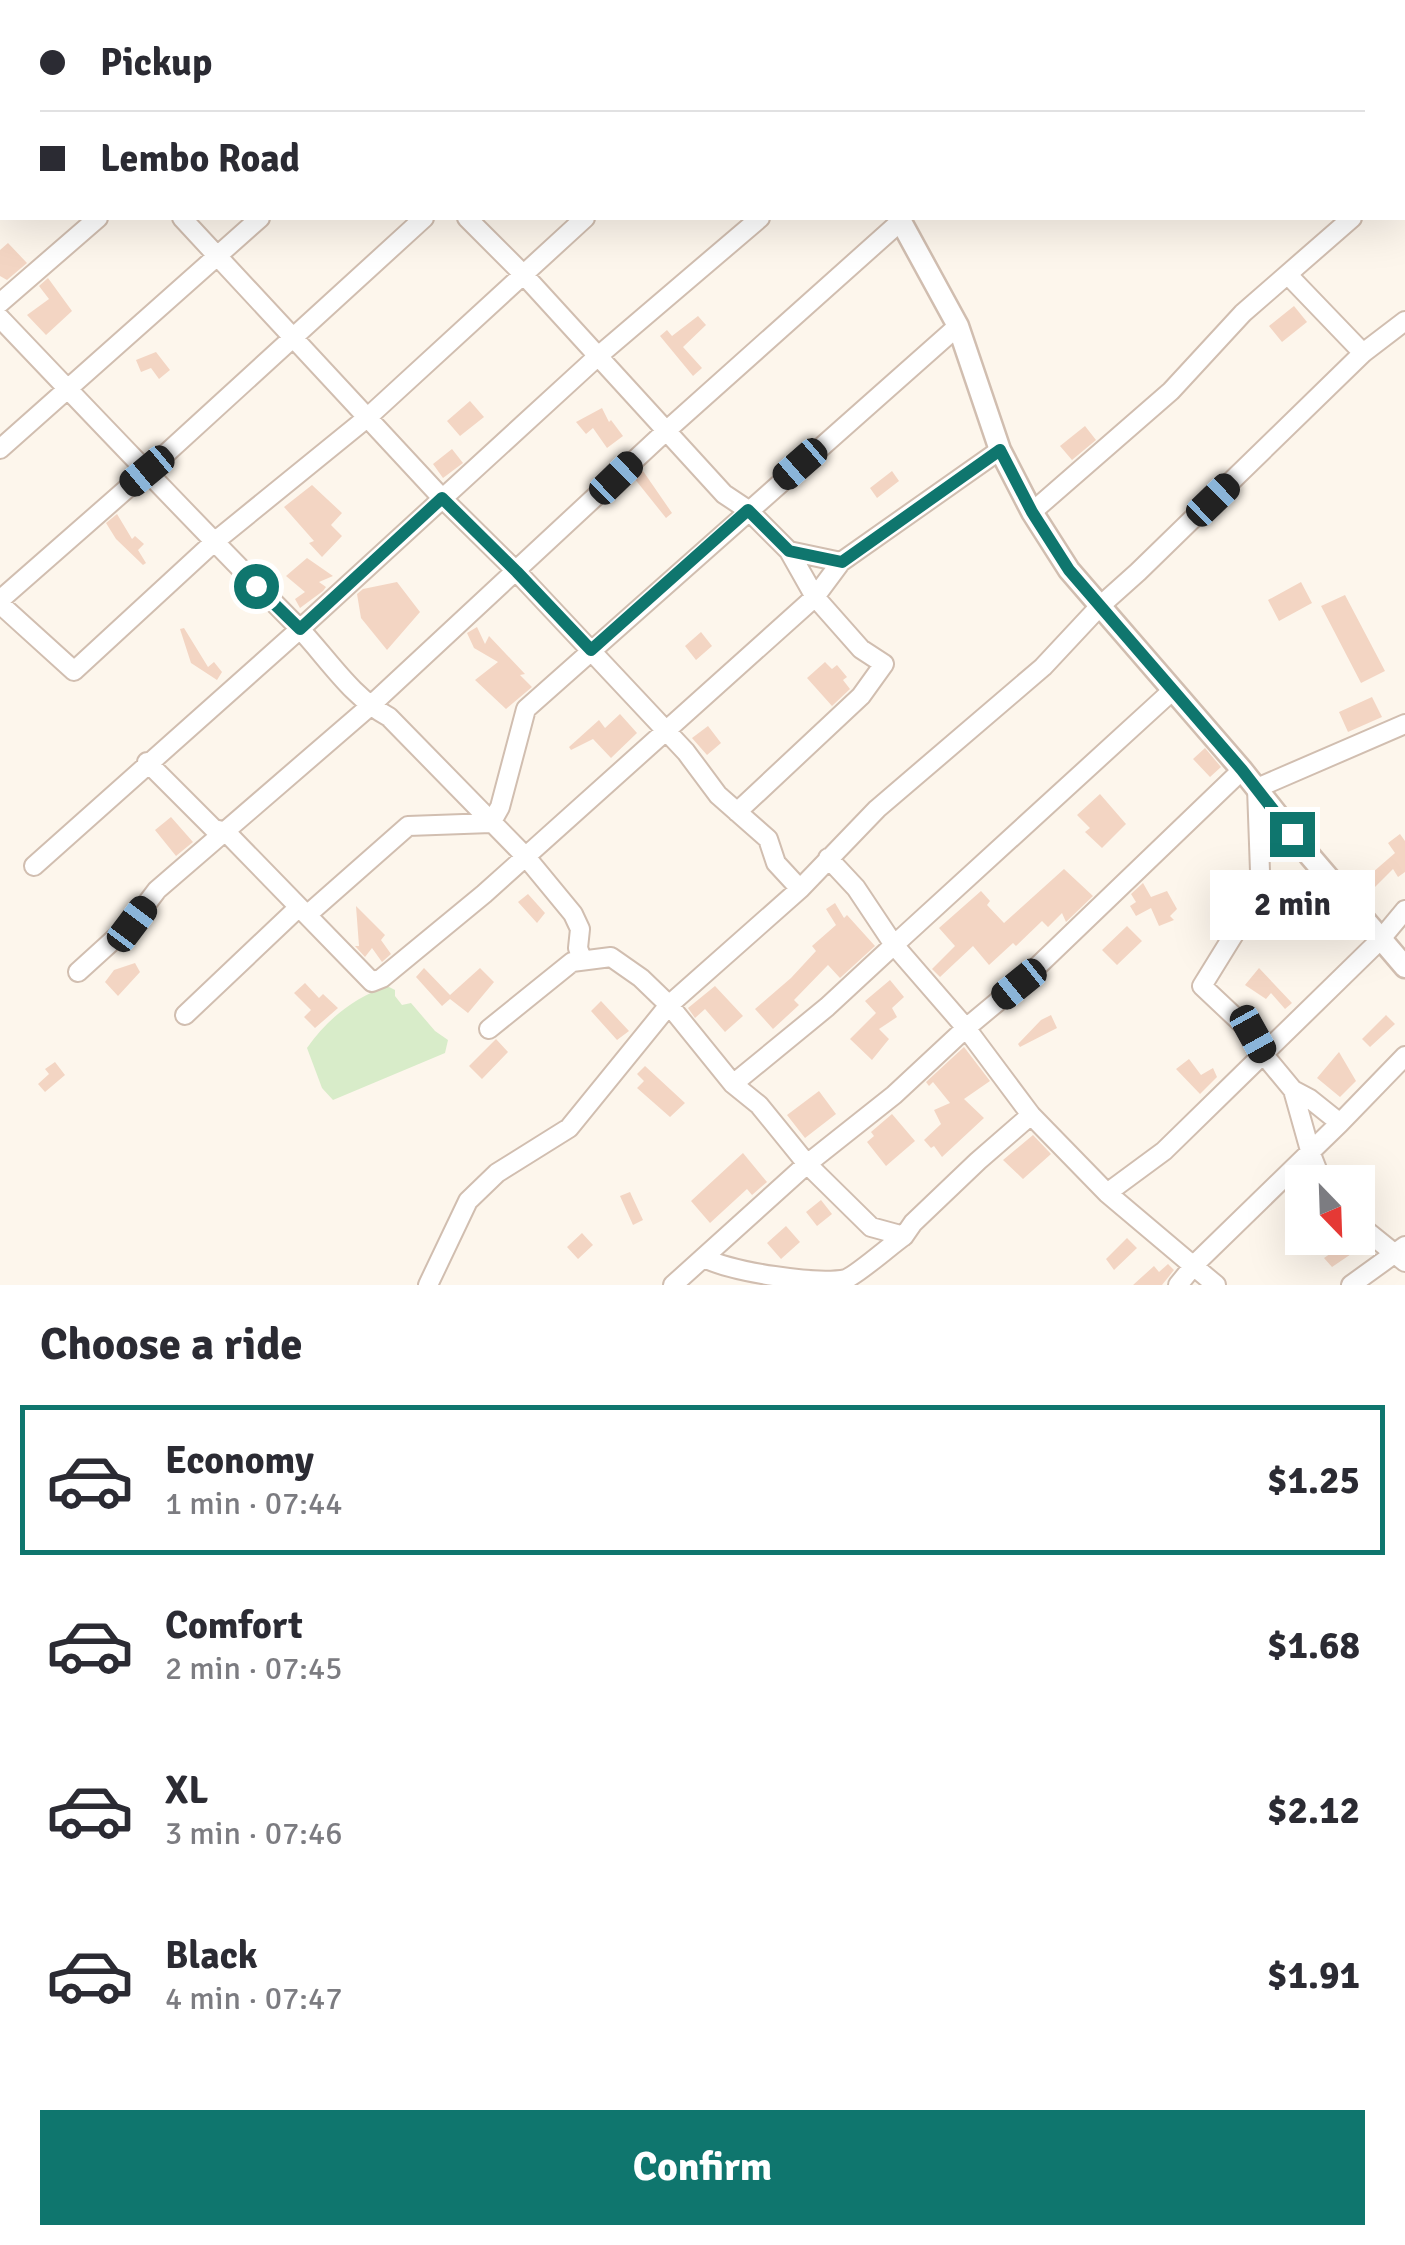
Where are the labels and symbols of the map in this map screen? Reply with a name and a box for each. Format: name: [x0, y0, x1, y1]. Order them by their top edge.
car: [768, 433, 832, 495]
car: [114, 440, 180, 502]
car: [584, 446, 648, 510]
car: [1181, 468, 1245, 532]
route start: [234, 564, 279, 609]
route end: [1270, 812, 1315, 857]
callout: 2 min: [1210, 869, 1374, 939]
car: [102, 891, 162, 957]
car: [986, 953, 1052, 1015]
car: [1225, 1000, 1281, 1068]
north arrow: [1285, 1165, 1375, 1255]

